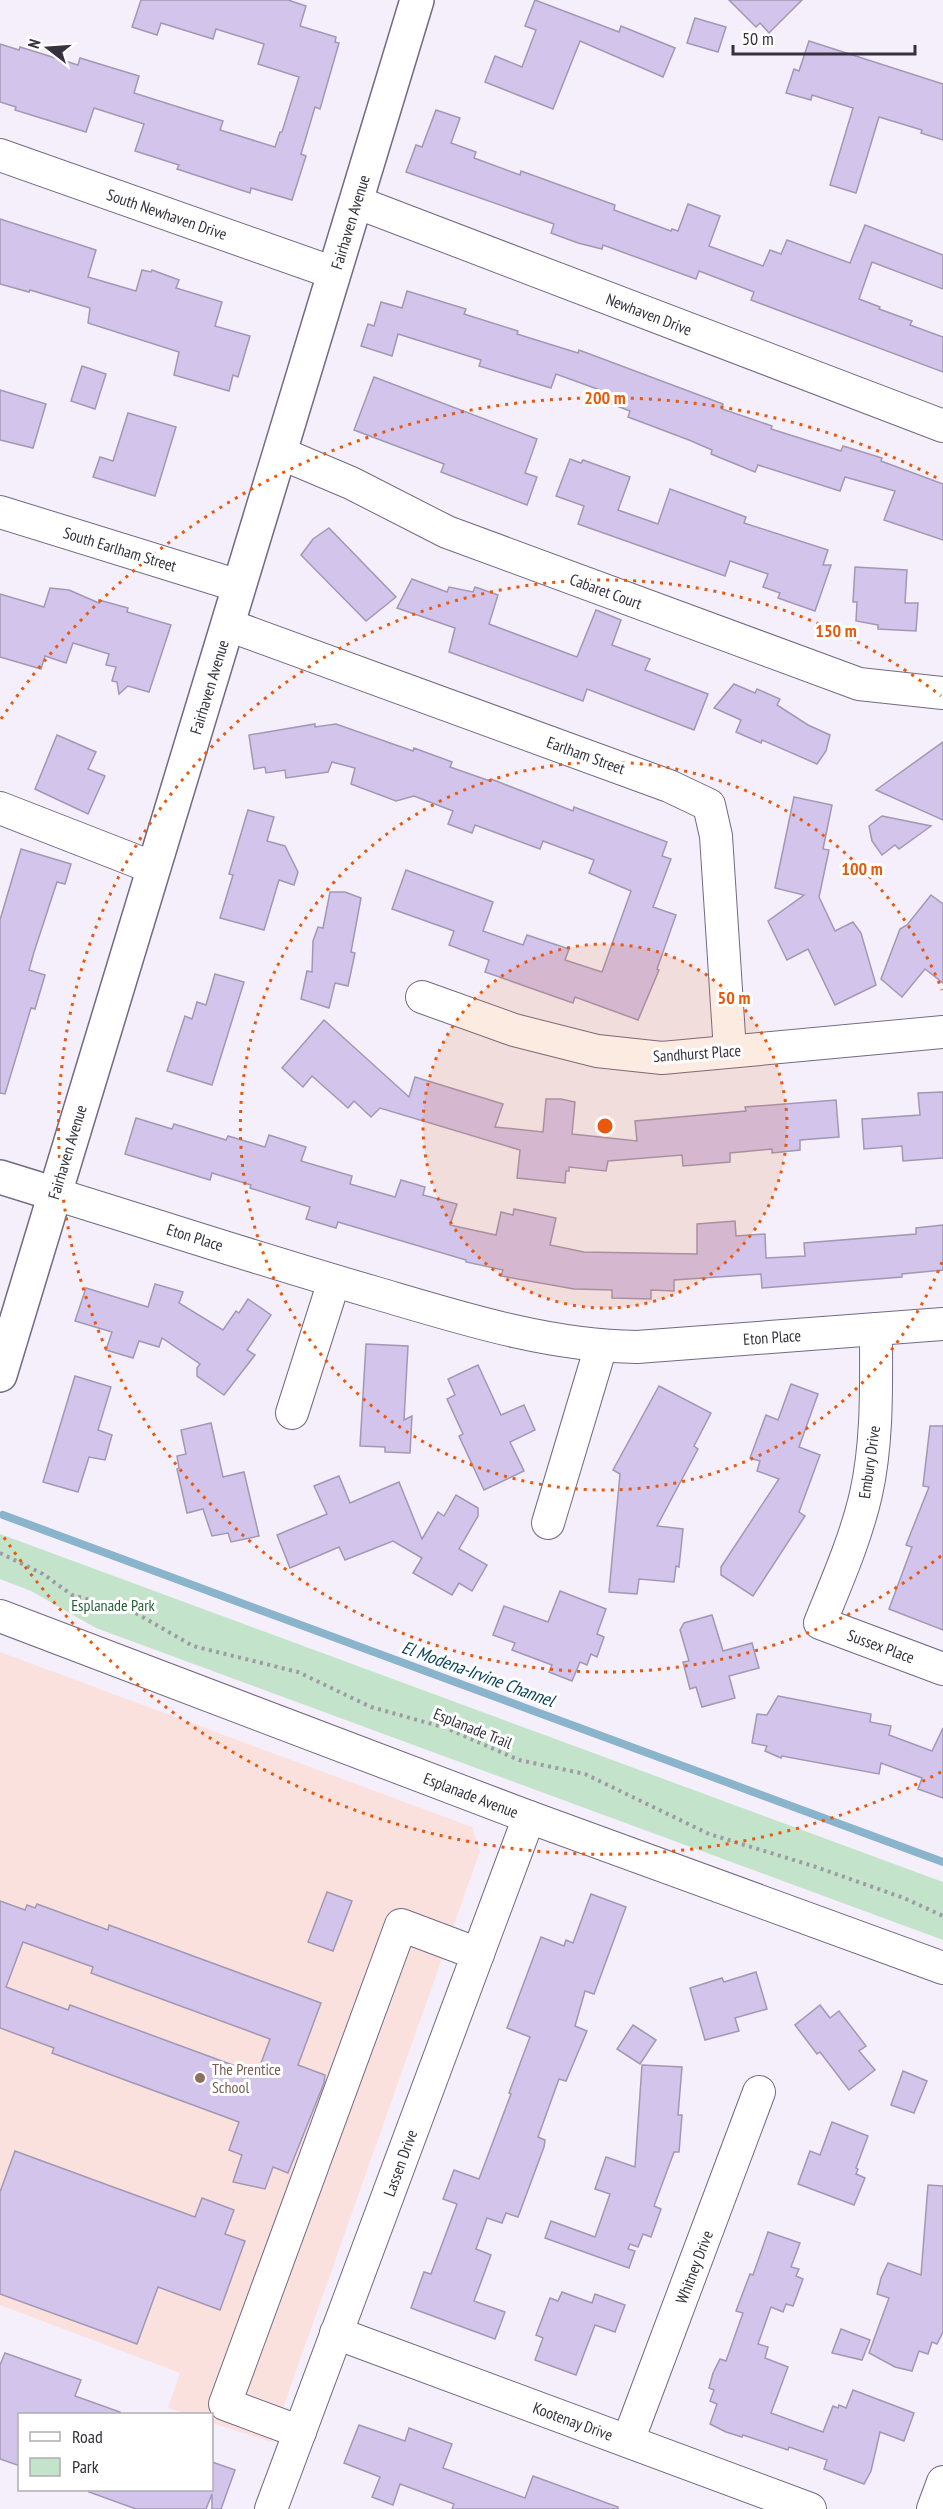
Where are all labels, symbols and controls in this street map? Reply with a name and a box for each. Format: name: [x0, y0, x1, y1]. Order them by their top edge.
north arrow: [18, 18, 78, 78]
scale bar: [733, 18, 914, 56]
text: 50 m: [742, 27, 774, 50]
text: N: [23, 37, 44, 51]
street label: Fairhaven Avenue: [326, 172, 374, 272]
street label: South Newhaven Drive: [104, 184, 230, 244]
street label: Newhaven Drive: [603, 288, 695, 340]
text: 200 m: [584, 386, 626, 409]
street label: South Earlham Street: [61, 522, 180, 576]
street label: Cabaret Court: [567, 569, 645, 614]
text: 150 m: [815, 619, 857, 642]
street label: Fairhaven Avenue: [185, 637, 233, 737]
street label: Earlham Street: [544, 732, 628, 779]
text: 100 m: [841, 857, 883, 880]
text: 50 m: [718, 986, 750, 1009]
street label: Sandhurst Place: [652, 1040, 742, 1066]
street label: Fairhaven Avenue: [43, 1102, 91, 1202]
centre of rings: [595, 1116, 615, 1136]
street label: Eton Place: [164, 1219, 226, 1255]
street label: Eton Place: [742, 1325, 802, 1349]
street label: Embury Drive: [854, 1424, 884, 1500]
park label: Esplanade Park: [71, 1595, 156, 1615]
street label: Sussex Place: [845, 1625, 917, 1667]
water label: El Modena-Irvine Channel: [399, 1635, 559, 1712]
street label: Esplanade Trail: [431, 1703, 516, 1753]
street label: Esplanade Avenue: [421, 1768, 521, 1822]
place label: The Prentice School: [212, 2059, 281, 2097]
marker: The Prentice School: [193, 2071, 207, 2085]
street label: Lassen Drive: [379, 2127, 421, 2199]
street label: Whitney Drive: [671, 2227, 717, 2307]
street label: Kootenay Drive: [530, 2397, 616, 2445]
legend: [18, 2413, 213, 2491]
text: Road: [72, 2425, 103, 2448]
text: Park: [72, 2455, 99, 2478]

